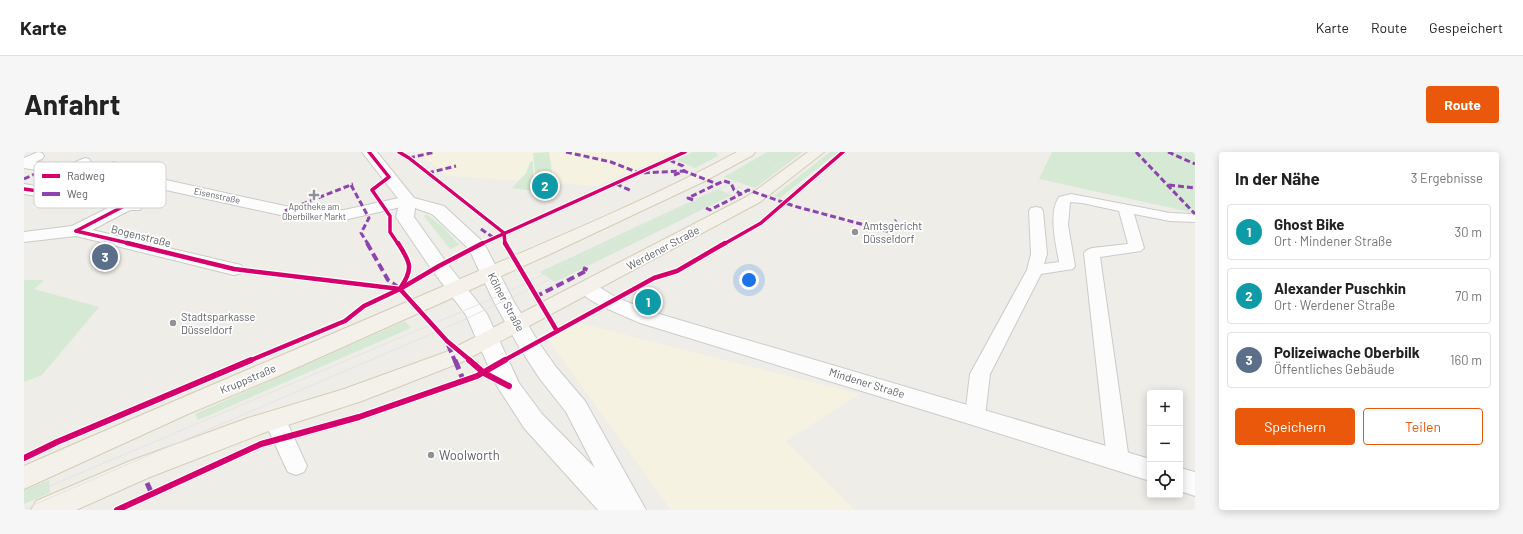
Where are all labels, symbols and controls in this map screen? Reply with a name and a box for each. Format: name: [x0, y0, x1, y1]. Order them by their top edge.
text: Karte: [20, 16, 67, 39]
text: Karte: [1316, 19, 1349, 36]
text: Route: [1371, 19, 1407, 36]
text: Gespeichert: [1429, 19, 1503, 36]
button: Route: [1426, 86, 1499, 123]
text: Anfahrt: [24, 87, 120, 121]
legend: [34, 162, 166, 208]
text: In der Nähe: [1235, 168, 1320, 188]
text: Radweg: [67, 169, 105, 182]
text: 3 Ergebnisse: [1411, 170, 1483, 186]
pin: 2: [532, 171, 558, 201]
street label: Eisenstraße: [193, 185, 241, 206]
text: Weg: [67, 187, 88, 200]
marker: Apotheke am Oberbilker Markt: [309, 190, 319, 200]
place label: Apotheke am Oberbilker Markt: [282, 201, 346, 222]
text: Ghost Bike: [1274, 215, 1345, 233]
place label: Amtsgericht Düsseldorf: [863, 219, 922, 245]
street label: Bogenstraße: [110, 222, 173, 249]
street label: Werdener Straße: [624, 223, 702, 272]
text: 1: [1247, 224, 1251, 240]
text: 30 m: [1455, 224, 1482, 240]
marker: Amtsgericht Düsseldorf: [850, 227, 860, 237]
text: Ort · Mindener Straße: [1274, 233, 1392, 249]
pin: 3: [92, 242, 118, 272]
street label: Kölner Straße: [485, 270, 527, 334]
your location: [739, 270, 759, 290]
text: Alexander Puschkin: [1274, 279, 1406, 297]
pin: 1: [635, 287, 661, 317]
text: 2: [1245, 288, 1253, 304]
text: 70 m: [1455, 288, 1482, 304]
text: Ort · Werdener Straße: [1274, 297, 1395, 313]
place label: Stadtsparkasse Düsseldorf: [181, 310, 255, 336]
marker: Stadtsparkasse Düsseldorf: [168, 318, 178, 328]
text: Polizeiwache Oberbilk: [1274, 343, 1420, 361]
text: 3: [1245, 352, 1253, 368]
text: 160 m: [1450, 352, 1482, 368]
street label: Kruppstraße: [218, 361, 278, 396]
text: Öffentliches Gebäude: [1274, 361, 1395, 377]
street label: Mindener Straße: [828, 365, 907, 400]
map controls: [1147, 390, 1183, 498]
button: +: [1147, 390, 1183, 426]
button: Speichern: [1235, 408, 1355, 445]
button: Teilen: [1363, 408, 1483, 445]
button: −: [1147, 426, 1183, 462]
place label: Woolworth: [439, 447, 500, 463]
marker: Woolworth: [426, 450, 436, 460]
button: locate: [1147, 462, 1183, 498]

